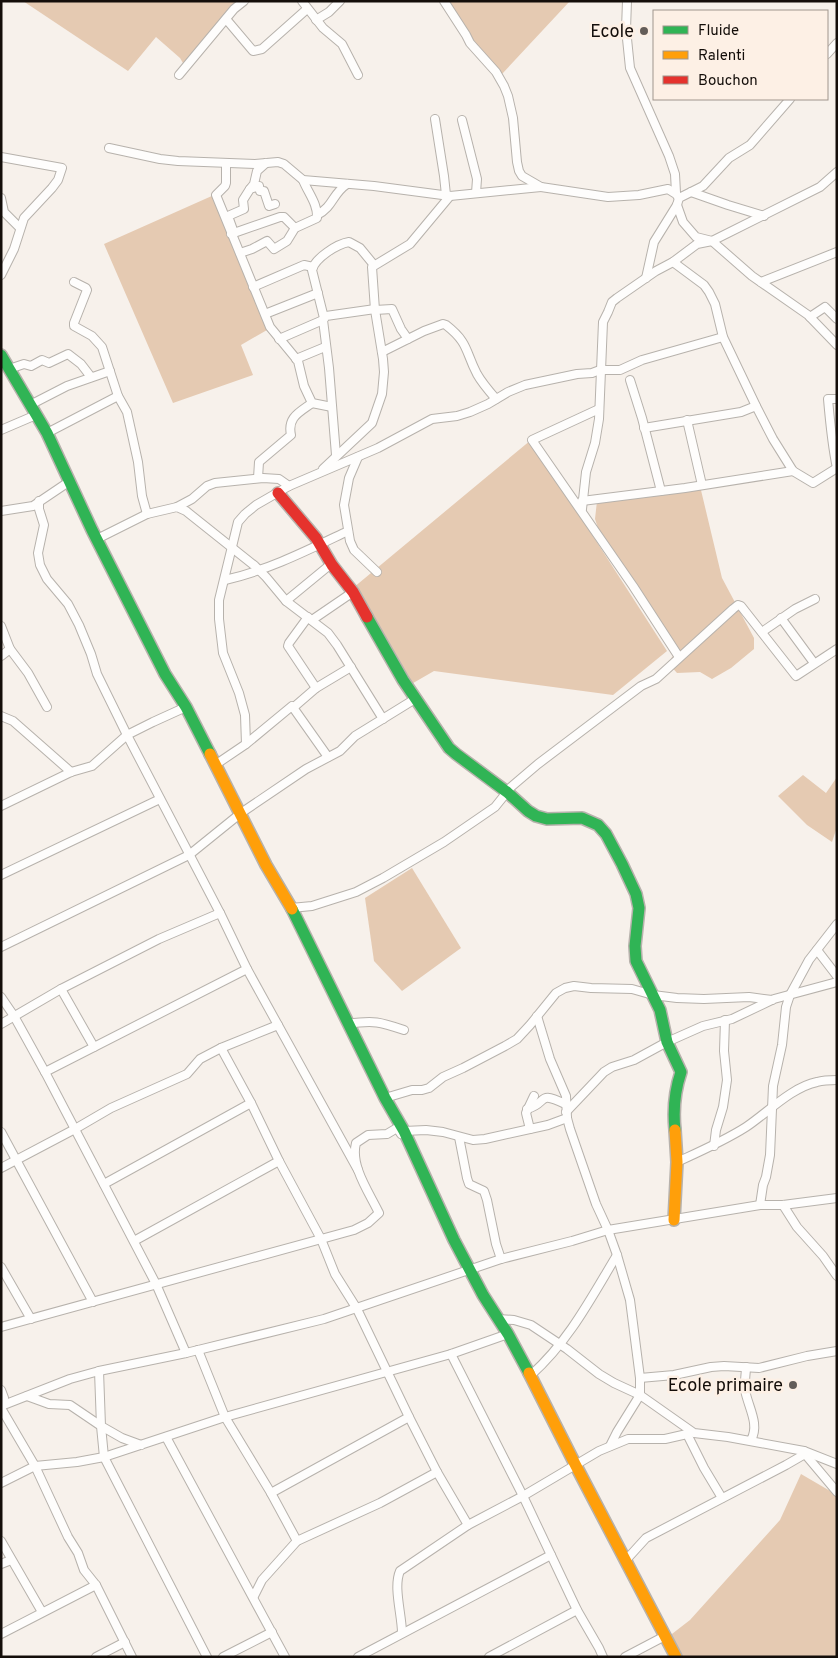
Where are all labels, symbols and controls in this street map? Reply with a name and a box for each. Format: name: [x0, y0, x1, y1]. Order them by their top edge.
legend: [653, 10, 828, 100]
place label: Ecole: [590, 21, 634, 44]
text: Fluide: [698, 22, 739, 41]
marker: Ecole: [638, 25, 650, 37]
text: Ralenti: [698, 47, 745, 66]
text: Bouchon: [698, 72, 758, 91]
place label: Ecole primaire: [668, 1375, 783, 1398]
marker: Ecole primaire: [787, 1379, 799, 1391]

